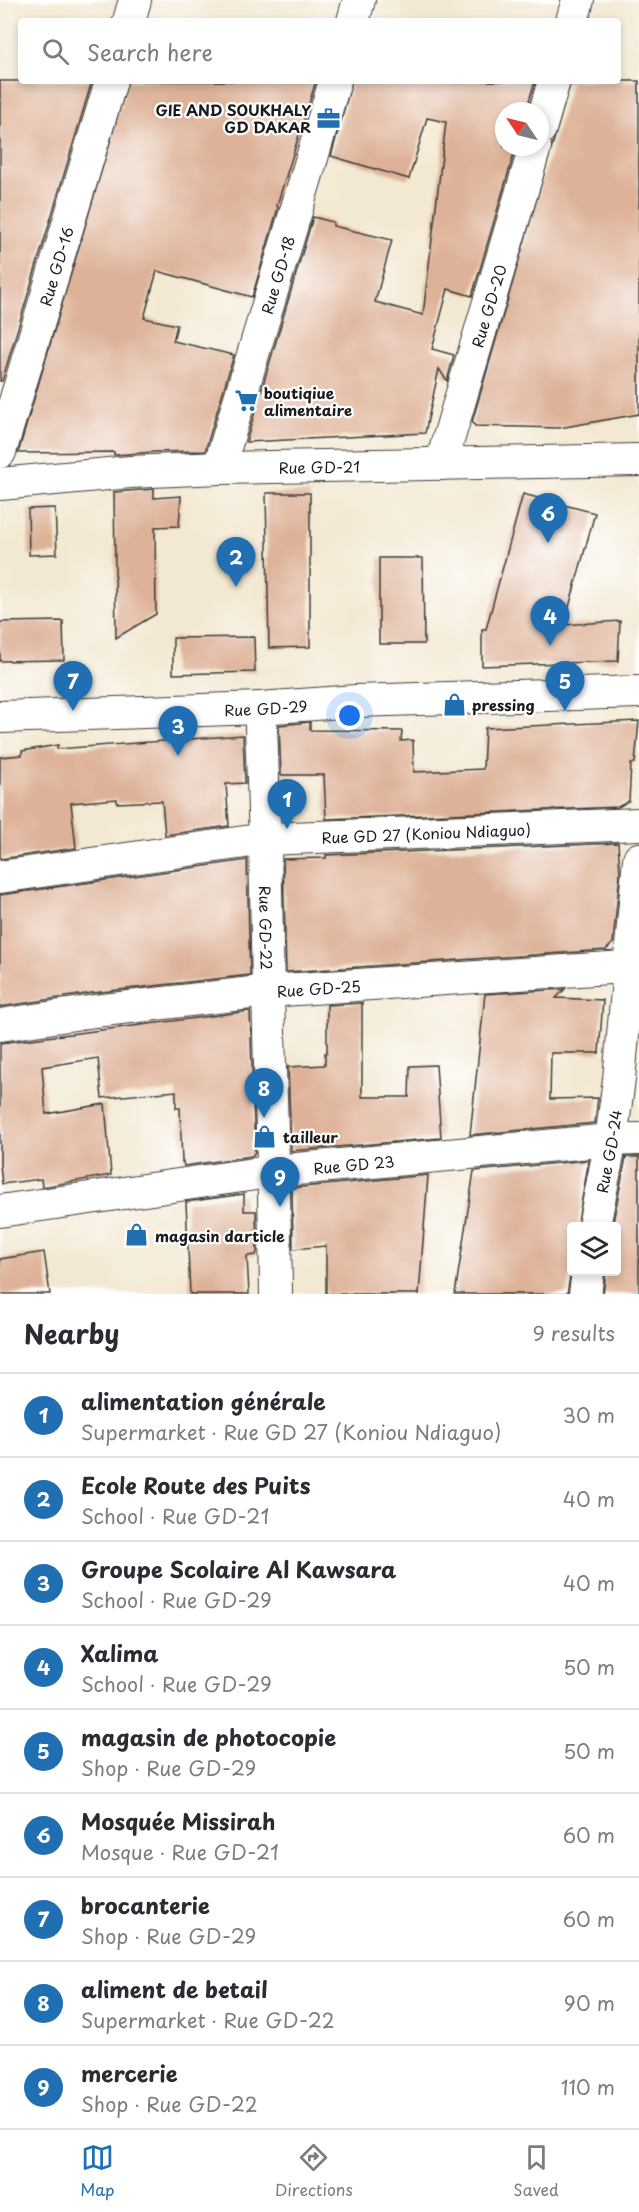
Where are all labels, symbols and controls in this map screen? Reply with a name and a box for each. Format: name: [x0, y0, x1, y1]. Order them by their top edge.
search box: [18, 18, 621, 84]
icon: search: [39, 35, 72, 68]
text: Search here: [87, 35, 213, 68]
place label: GIE AND SOUKHALY GD DAKAR: [155, 98, 311, 138]
north arrow: [495, 102, 549, 156]
office icon: GIE AND SOUKHALY GD DAKAR: [316, 105, 342, 131]
street label: Rue GD-16: [33, 224, 78, 309]
street label: Rue GD-18: [254, 233, 300, 316]
street label: Rue GD-20: [465, 262, 511, 350]
place label: boutiqiue alimentaire: [264, 381, 352, 421]
supermarket icon: boutiqiue alimentaire: [233, 388, 259, 414]
street label: Rue GD-21: [278, 454, 360, 478]
pin: 6: [528, 494, 568, 543]
pin: 2: [216, 538, 256, 587]
pin: 4: [530, 596, 570, 646]
pin: 7: [54, 662, 92, 711]
pin: 5: [546, 662, 584, 711]
shop icon: pressing: [441, 691, 467, 717]
street label: Rue GD-29: [224, 693, 308, 721]
place label: pressing: [472, 693, 535, 716]
your location: [335, 701, 364, 730]
pin: 3: [158, 706, 198, 756]
pin: 1: [268, 780, 306, 829]
street label: Rue GD 27 (Koniou Ndiaguo): [321, 817, 531, 848]
street label: Rue GD-22: [254, 885, 279, 970]
street label: Rue GD-25: [276, 973, 361, 1002]
pin: 8: [244, 1068, 284, 1118]
street label: Rue GD-24: [589, 1108, 626, 1195]
shop icon: tailleur: [252, 1123, 278, 1149]
place label: tailleur: [283, 1125, 338, 1148]
street label: Rue GD 23: [312, 1149, 395, 1179]
pin: 9: [260, 1158, 300, 1207]
shop icon: magasin darticle: [124, 1222, 150, 1248]
map controls: [567, 1222, 621, 1276]
button: layers: [567, 1222, 621, 1276]
place label: magasin darticle: [155, 1224, 285, 1247]
text: Nearby: [24, 1314, 119, 1353]
text: 9 results: [533, 1318, 615, 1348]
text: alimentation générale: [81, 1384, 326, 1417]
text: 1: [39, 1400, 48, 1430]
text: 30 m: [562, 1400, 615, 1430]
text: Supermarket · Rue GD 27 (Koniou Ndiaguo): [81, 1417, 501, 1447]
text: Ecole Route des Puits: [81, 1468, 310, 1501]
text: 2: [36, 1484, 51, 1514]
text: 40 m: [563, 1484, 615, 1514]
text: School · Rue GD-21: [81, 1501, 269, 1531]
text: Groupe Scolaire Al Kawsara: [81, 1552, 396, 1585]
text: 3: [37, 1568, 50, 1598]
text: 40 m: [563, 1568, 615, 1598]
text: School · Rue GD-29: [81, 1585, 272, 1615]
text: Xalima: [81, 1636, 159, 1669]
text: 4: [37, 1652, 50, 1682]
text: 50 m: [563, 1652, 615, 1682]
text: School · Rue GD-29: [81, 1669, 272, 1699]
text: magasin de photocopie: [81, 1720, 336, 1753]
text: 5: [37, 1736, 50, 1766]
text: 50 m: [563, 1736, 615, 1766]
text: Shop · Rue GD-29: [81, 1753, 256, 1783]
text: Mosquée Missirah: [81, 1804, 275, 1837]
text: 6: [36, 1820, 51, 1850]
text: 60 m: [563, 1820, 615, 1850]
text: Mosque · Rue GD-21: [81, 1837, 279, 1867]
text: brocanterie: [81, 1888, 210, 1921]
text: 7: [38, 1904, 49, 1934]
text: 60 m: [563, 1904, 615, 1934]
text: Shop · Rue GD-29: [81, 1921, 256, 1951]
text: aliment de betail: [81, 1972, 268, 2005]
text: 8: [37, 1988, 50, 2018]
text: 90 m: [564, 1988, 615, 2018]
text: Supermarket · Rue GD-22: [81, 2005, 335, 2035]
text: mercerie: [81, 2056, 178, 2089]
text: 9: [38, 2072, 49, 2102]
text: 110 m: [561, 2072, 615, 2102]
text: Shop · Rue GD-22: [81, 2089, 258, 2119]
tab: Map: [80, 2141, 114, 2201]
tab: Directions: [275, 2141, 353, 2201]
tab: Saved: [513, 2141, 559, 2201]

